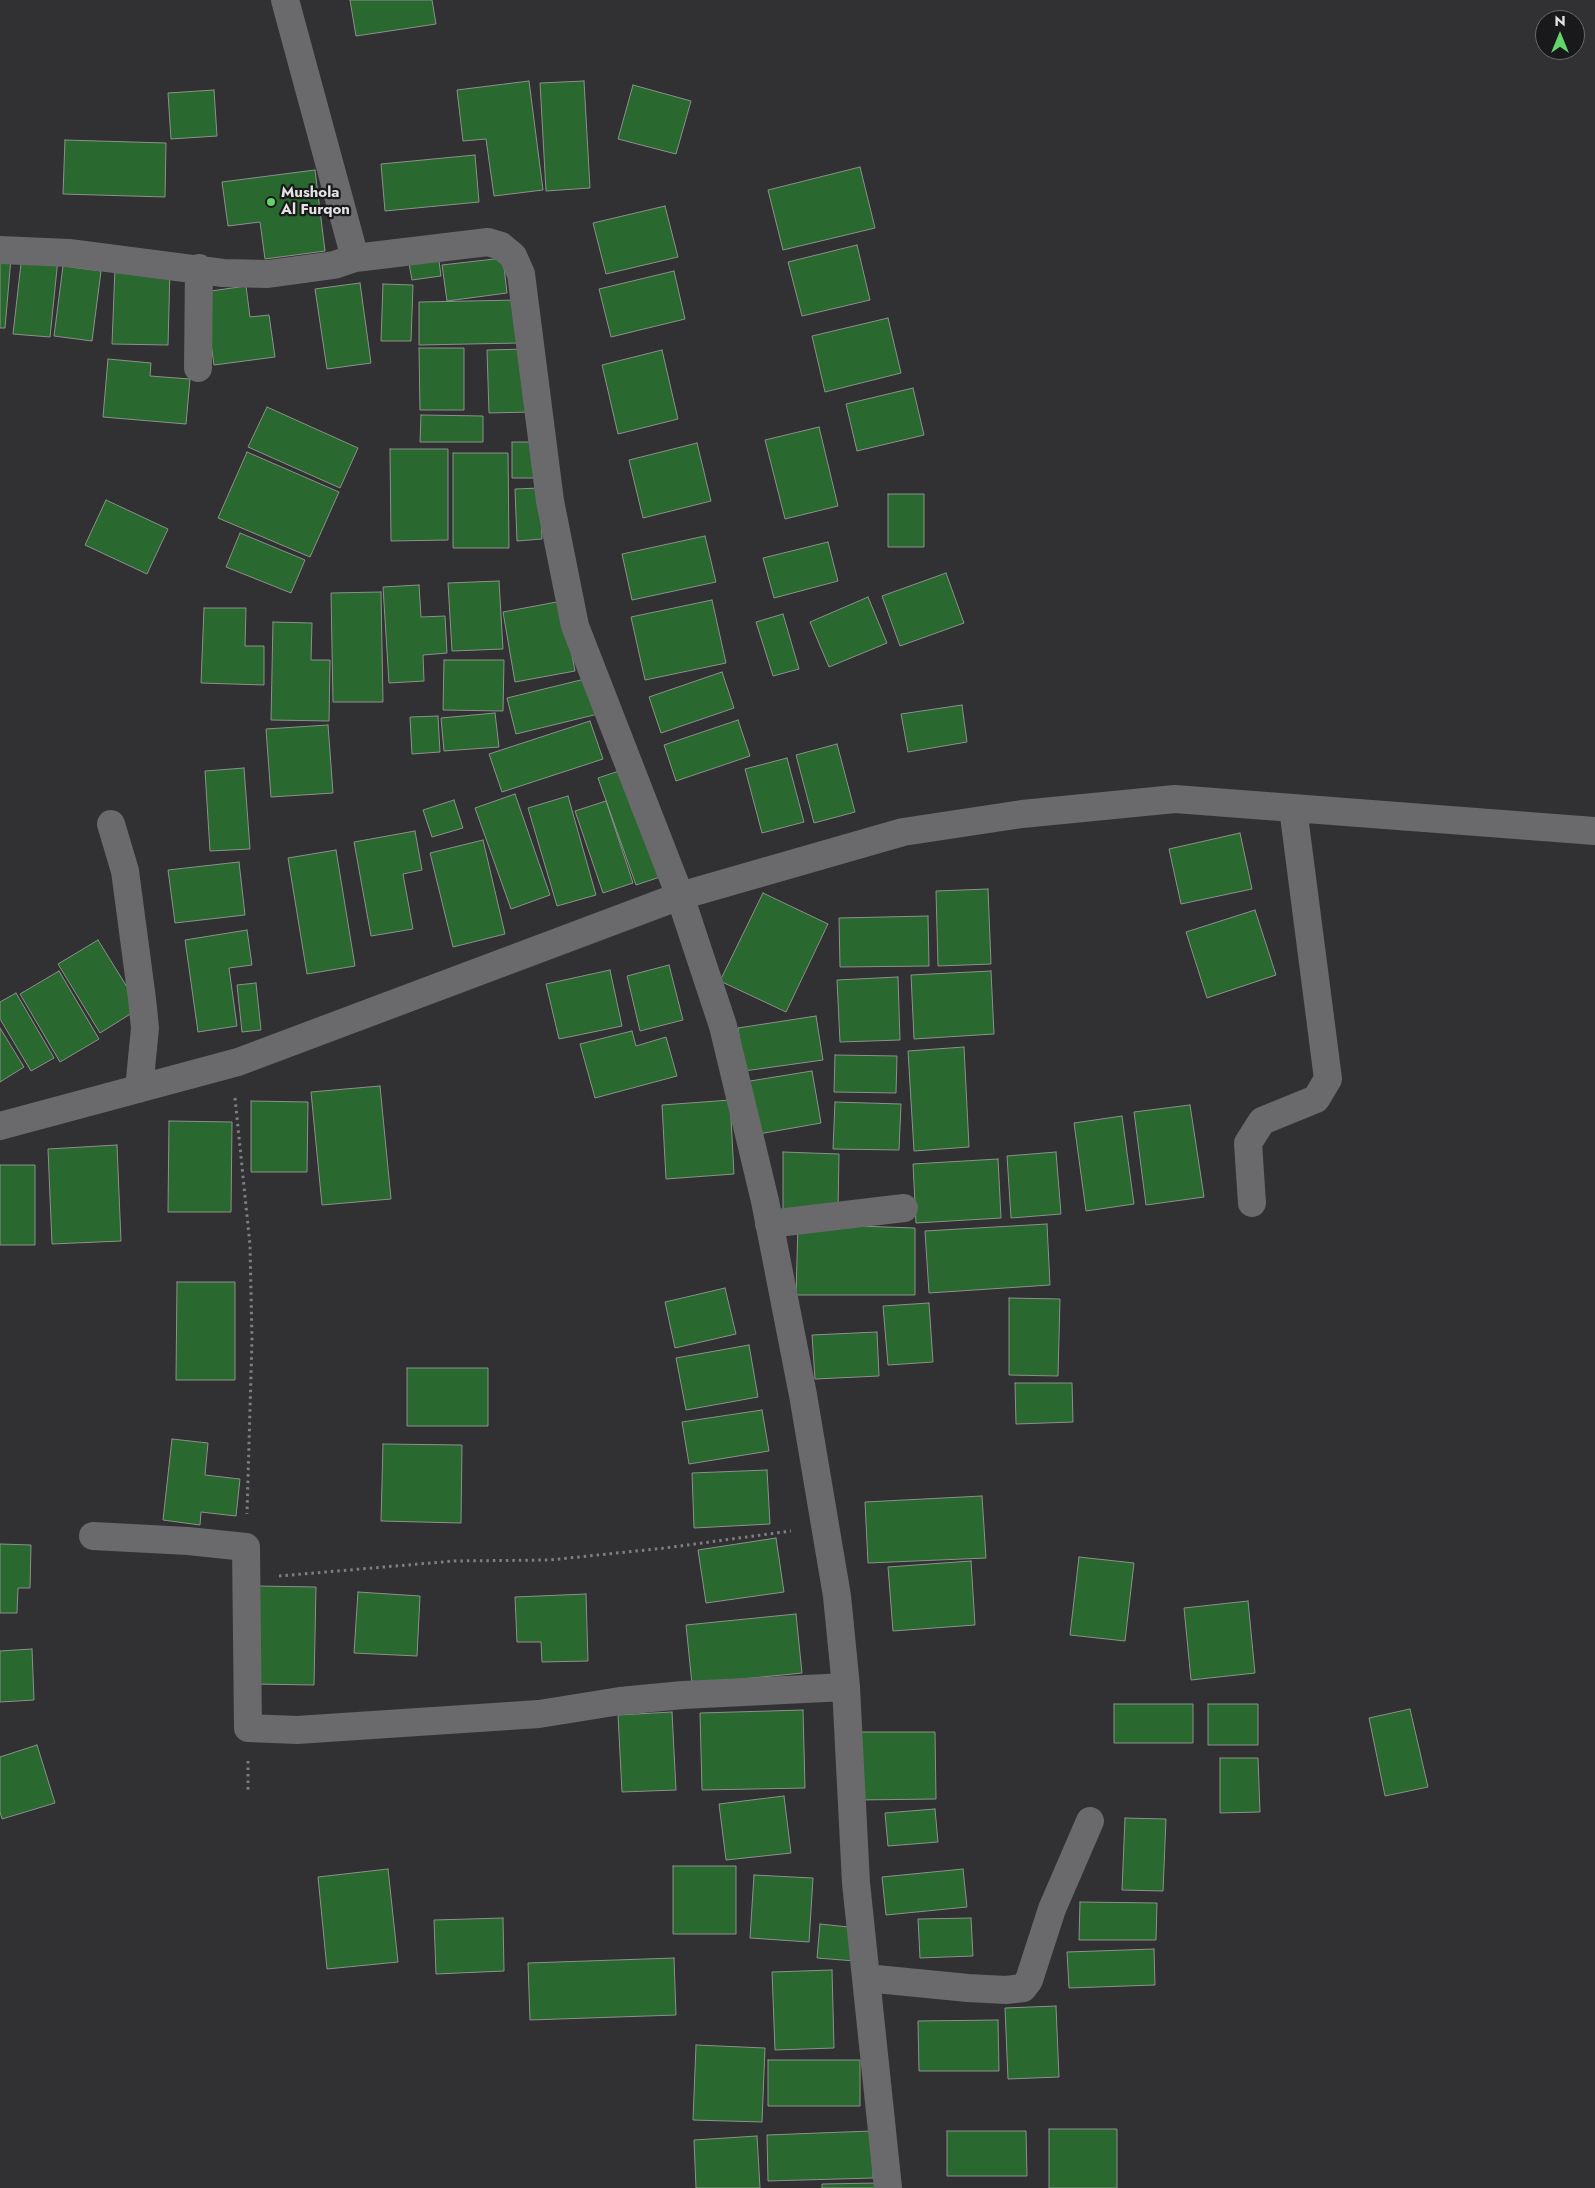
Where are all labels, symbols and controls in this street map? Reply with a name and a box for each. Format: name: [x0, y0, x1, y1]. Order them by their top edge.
north arrow: [1535, 10, 1585, 60]
text: N: [1554, 11, 1566, 31]
place label: Mushola Al Furqon: [281, 184, 350, 219]
marker: Mushola Al Furqon: [265, 196, 277, 208]

